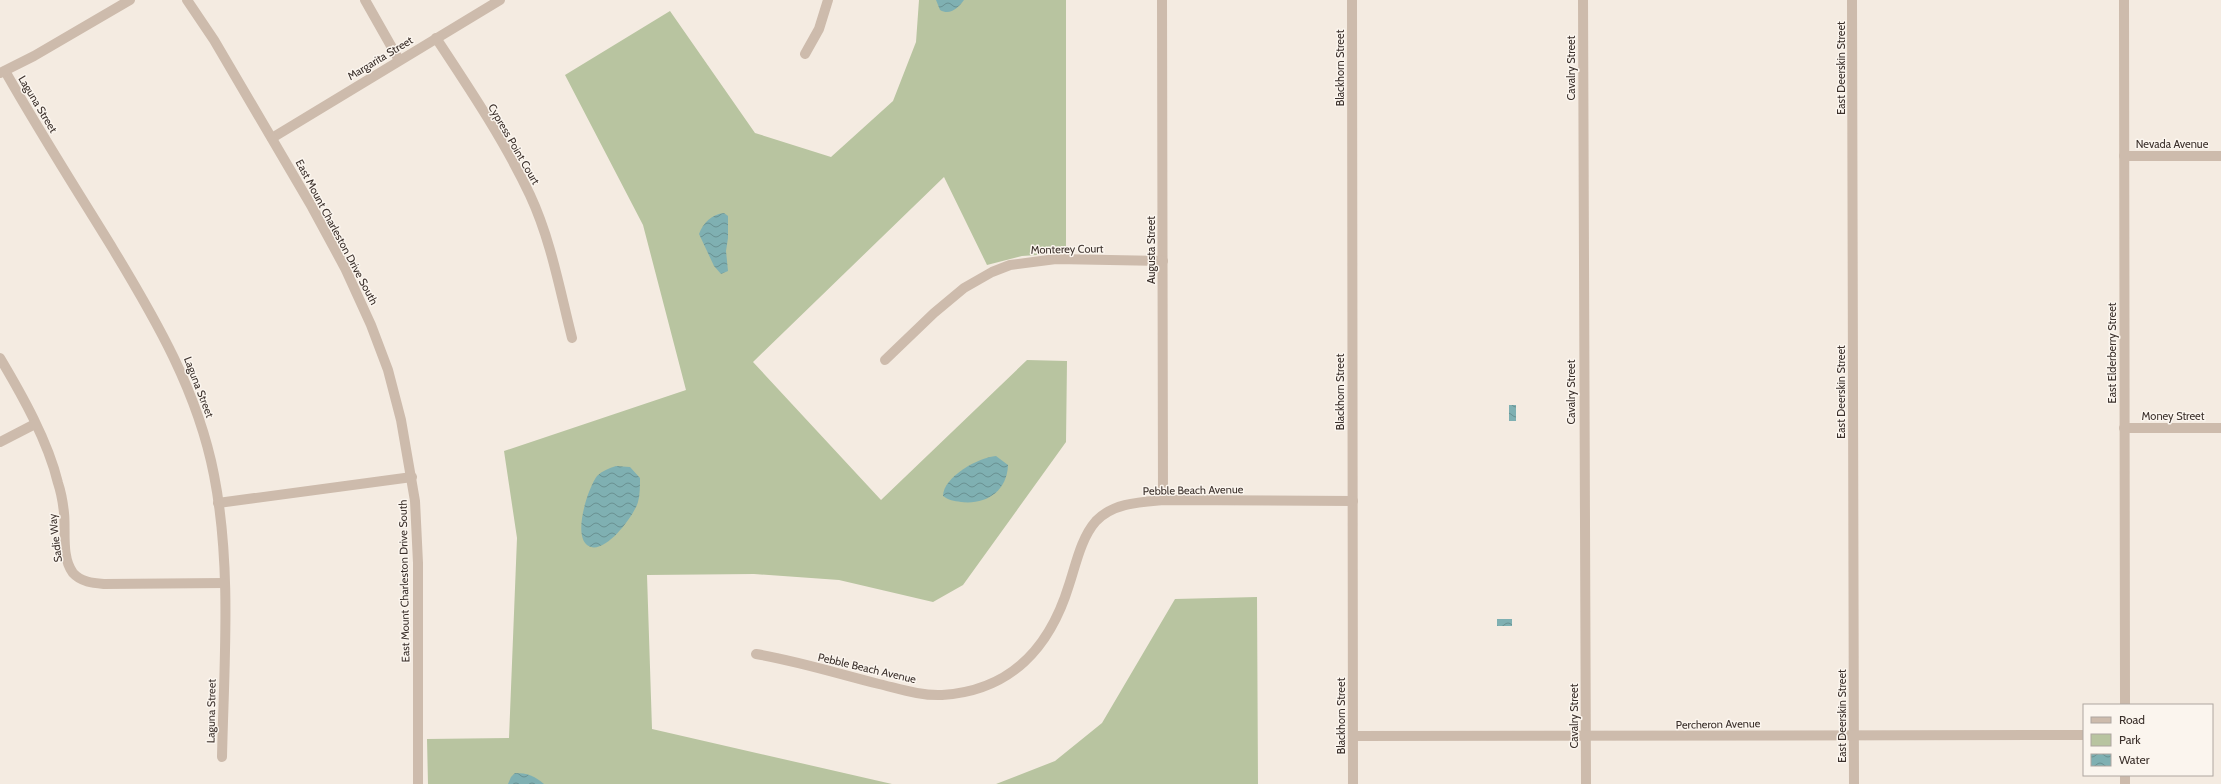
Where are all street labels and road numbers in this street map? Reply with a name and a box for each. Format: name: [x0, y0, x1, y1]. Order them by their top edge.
street label: East Deerskin Street: [1834, 21, 1848, 115]
street label: Blackhorn Street: [1333, 29, 1347, 106]
street label: Margarita Street: [345, 33, 416, 83]
street label: Cavalry Street: [1564, 35, 1578, 100]
street label: Laguna Street: [15, 73, 61, 135]
street label: Cypress Point Court: [485, 101, 543, 187]
street label: Nevada Avenue: [2136, 137, 2209, 151]
street label: East Mount Charleston Drive South: [293, 157, 381, 307]
street label: Augusta Street: [1144, 216, 1158, 284]
street label: Monterey Court: [1030, 241, 1104, 257]
street label: East Elderberry Street: [2105, 302, 2119, 403]
street label: East Deerskin Street: [1834, 345, 1848, 439]
street label: Blackhorn Street: [1333, 353, 1347, 430]
street label: Laguna Street: [181, 355, 217, 420]
street label: Cavalry Street: [1564, 359, 1578, 424]
street label: Money Street: [2142, 409, 2205, 423]
street label: Pebble Beach Avenue: [1143, 482, 1244, 498]
street label: East Mount Charleston Drive South: [396, 500, 412, 662]
street label: Sadie Way: [45, 512, 65, 563]
street label: Pebble Beach Avenue: [816, 650, 918, 686]
street label: East Deerskin Street: [1835, 669, 1849, 763]
street label: Blackhorn Street: [1334, 677, 1348, 754]
street label: Laguna Street: [203, 678, 219, 743]
street label: Cavalry Street: [1567, 683, 1581, 748]
street label: Percheron Avenue: [1676, 716, 1761, 732]

